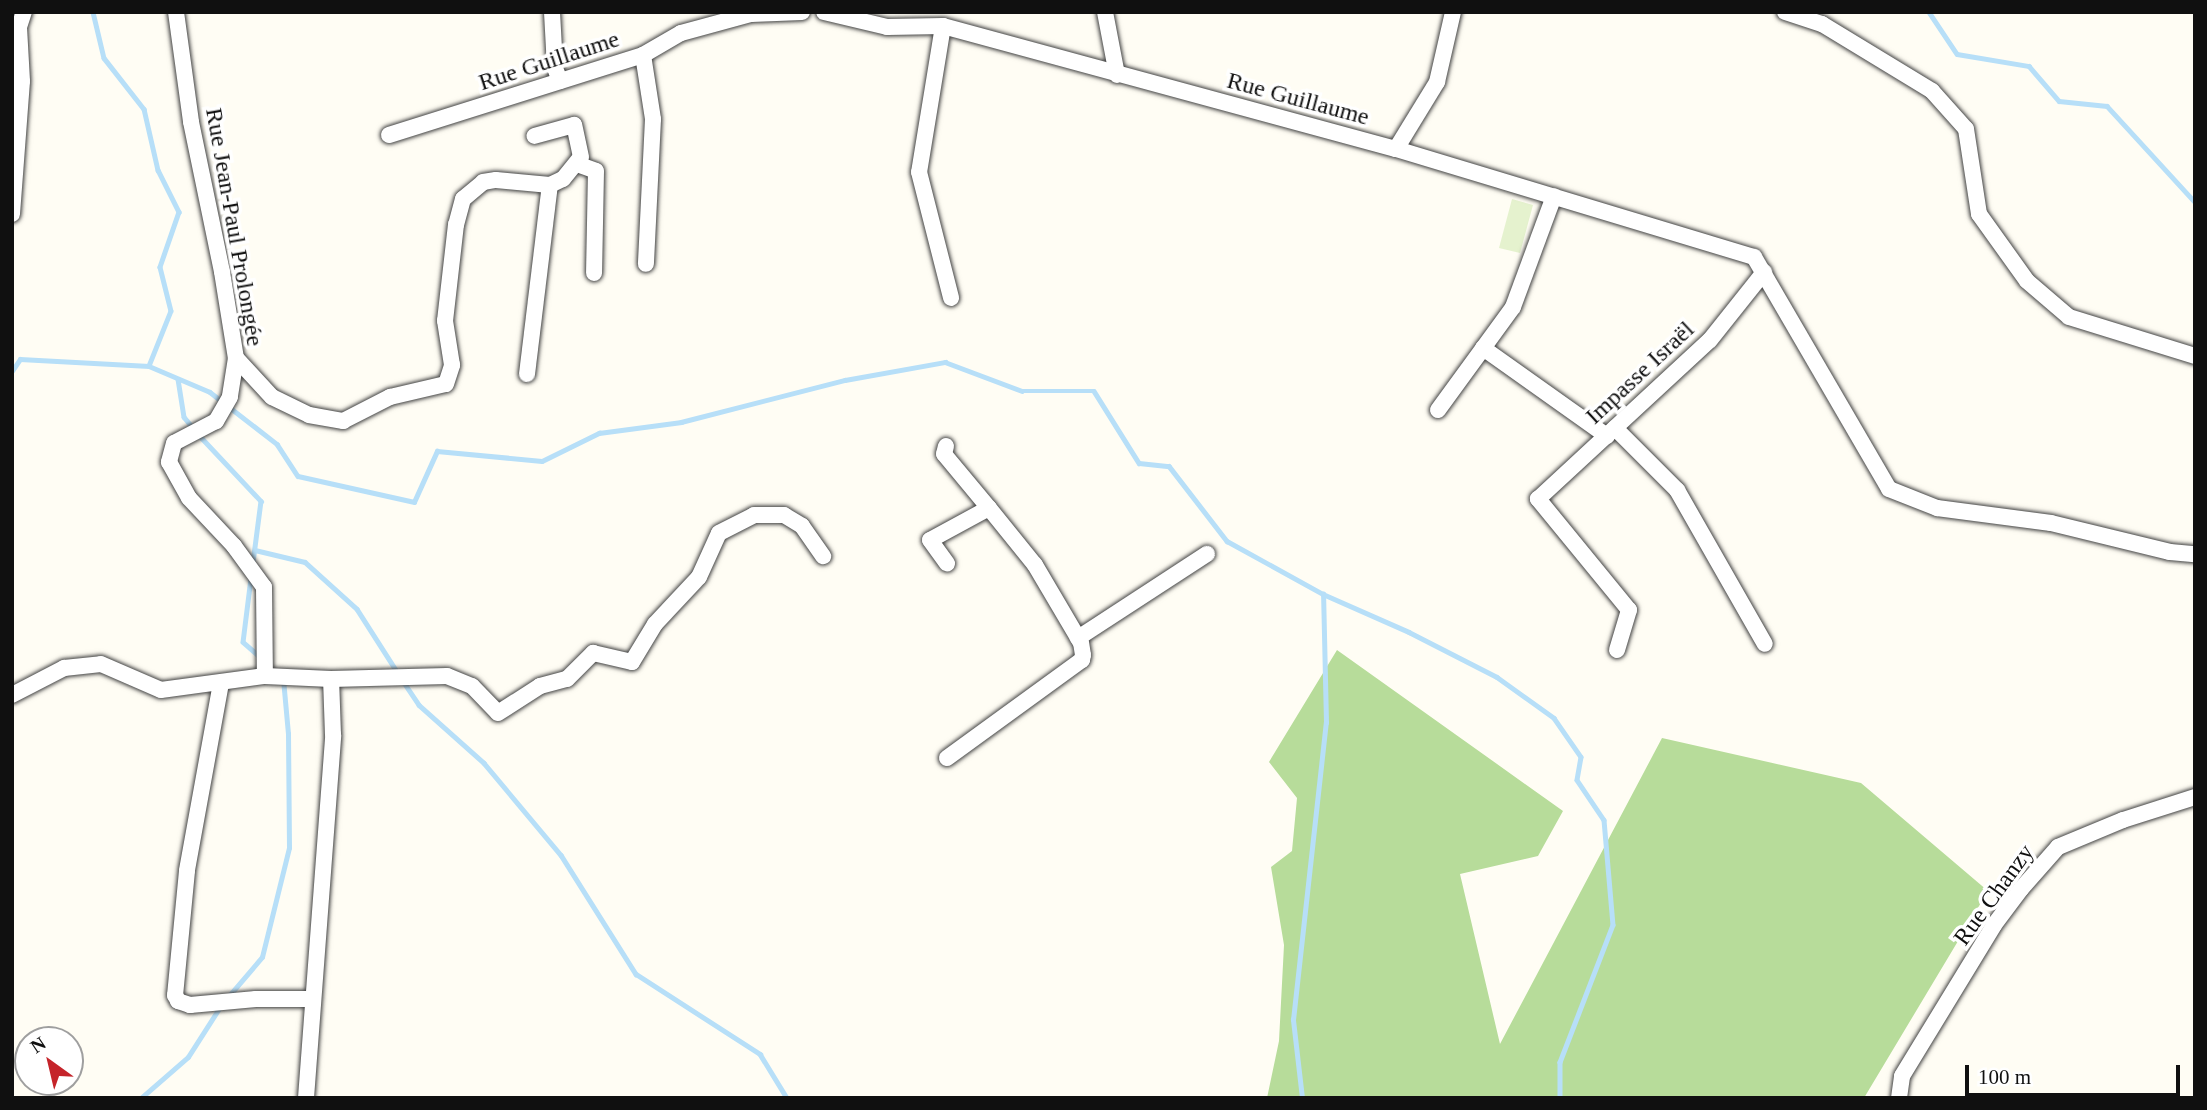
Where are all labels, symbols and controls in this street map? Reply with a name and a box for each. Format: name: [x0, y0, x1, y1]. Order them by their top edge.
street label: Rue Guillaume: [475, 25, 623, 97]
street label: Rue Guillaume: [1224, 66, 1372, 132]
street label: Rue Jean-Paul Prolongée: [199, 106, 269, 348]
street label: Impasse Israël: [1580, 315, 1700, 431]
street label: Rue Chanzy: [1948, 839, 2040, 951]
north arrow: [14, 1026, 84, 1096]
text: N: [27, 1032, 50, 1057]
scale bar: [1969, 1050, 2184, 1094]
text: 100 m: [1978, 1065, 2031, 1089]

